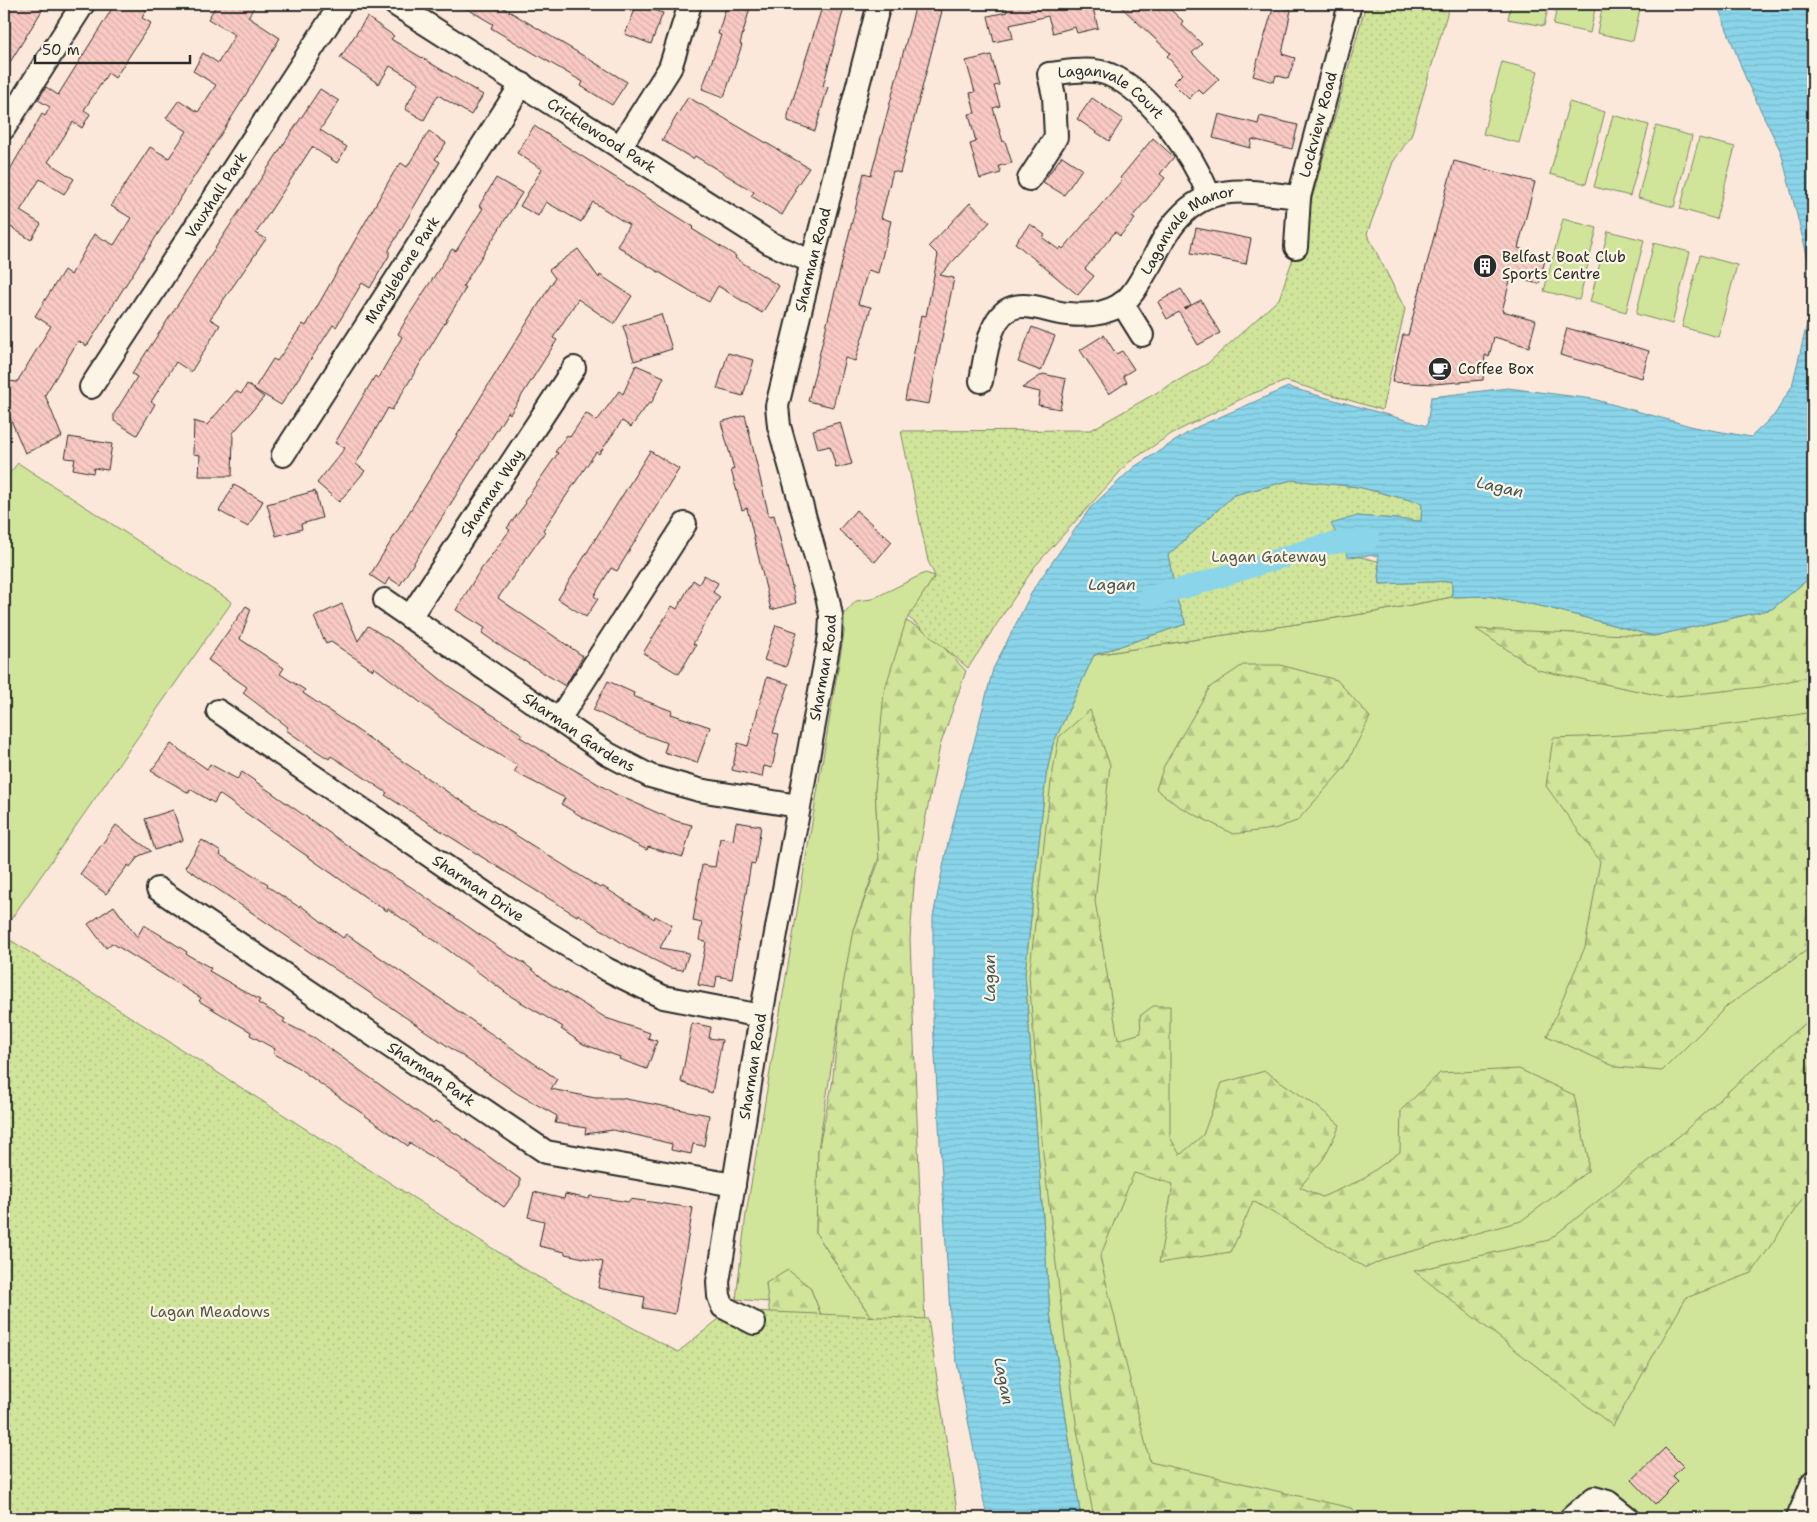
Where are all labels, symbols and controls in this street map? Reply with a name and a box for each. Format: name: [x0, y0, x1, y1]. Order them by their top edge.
scale bar: [35, 32, 190, 64]
text: 50 m: [42, 40, 80, 60]
street label: Laganvale Court: [1056, 61, 1169, 123]
street label: Lockview Road: [1295, 69, 1342, 180]
street label: Cricklewood Park: [543, 93, 660, 178]
street label: Vauxhall Park: [181, 148, 252, 242]
street label: Laganvale Manor: [1136, 182, 1235, 279]
street label: Sharman Road: [790, 205, 836, 314]
street label: Marylebone Park: [360, 212, 444, 328]
place label: Belfast Boat Club Sports Centre: [1502, 247, 1626, 284]
building icon: Belfast Boat Club Sports Centre: [1472, 253, 1498, 279]
cafe icon: Coffee Box: [1427, 356, 1453, 382]
place label: Coffee Box: [1458, 359, 1534, 379]
street label: Sharman Way: [456, 445, 528, 540]
water label: Lagan: [1474, 471, 1526, 503]
park label: Lagan Gateway: [1211, 547, 1327, 567]
water label: Lagan: [1088, 574, 1136, 595]
street label: Sharman Road: [805, 614, 841, 722]
street label: Sharman Gardens: [519, 688, 639, 777]
street label: Sharman Drive: [428, 850, 528, 926]
water label: Lagan: [979, 954, 1000, 1002]
street label: Sharman Road: [734, 1011, 771, 1121]
street label: Sharman Park: [383, 1037, 479, 1111]
park label: Lagan Meadows: [150, 1302, 270, 1322]
water label: Lagan: [989, 1355, 1019, 1407]

